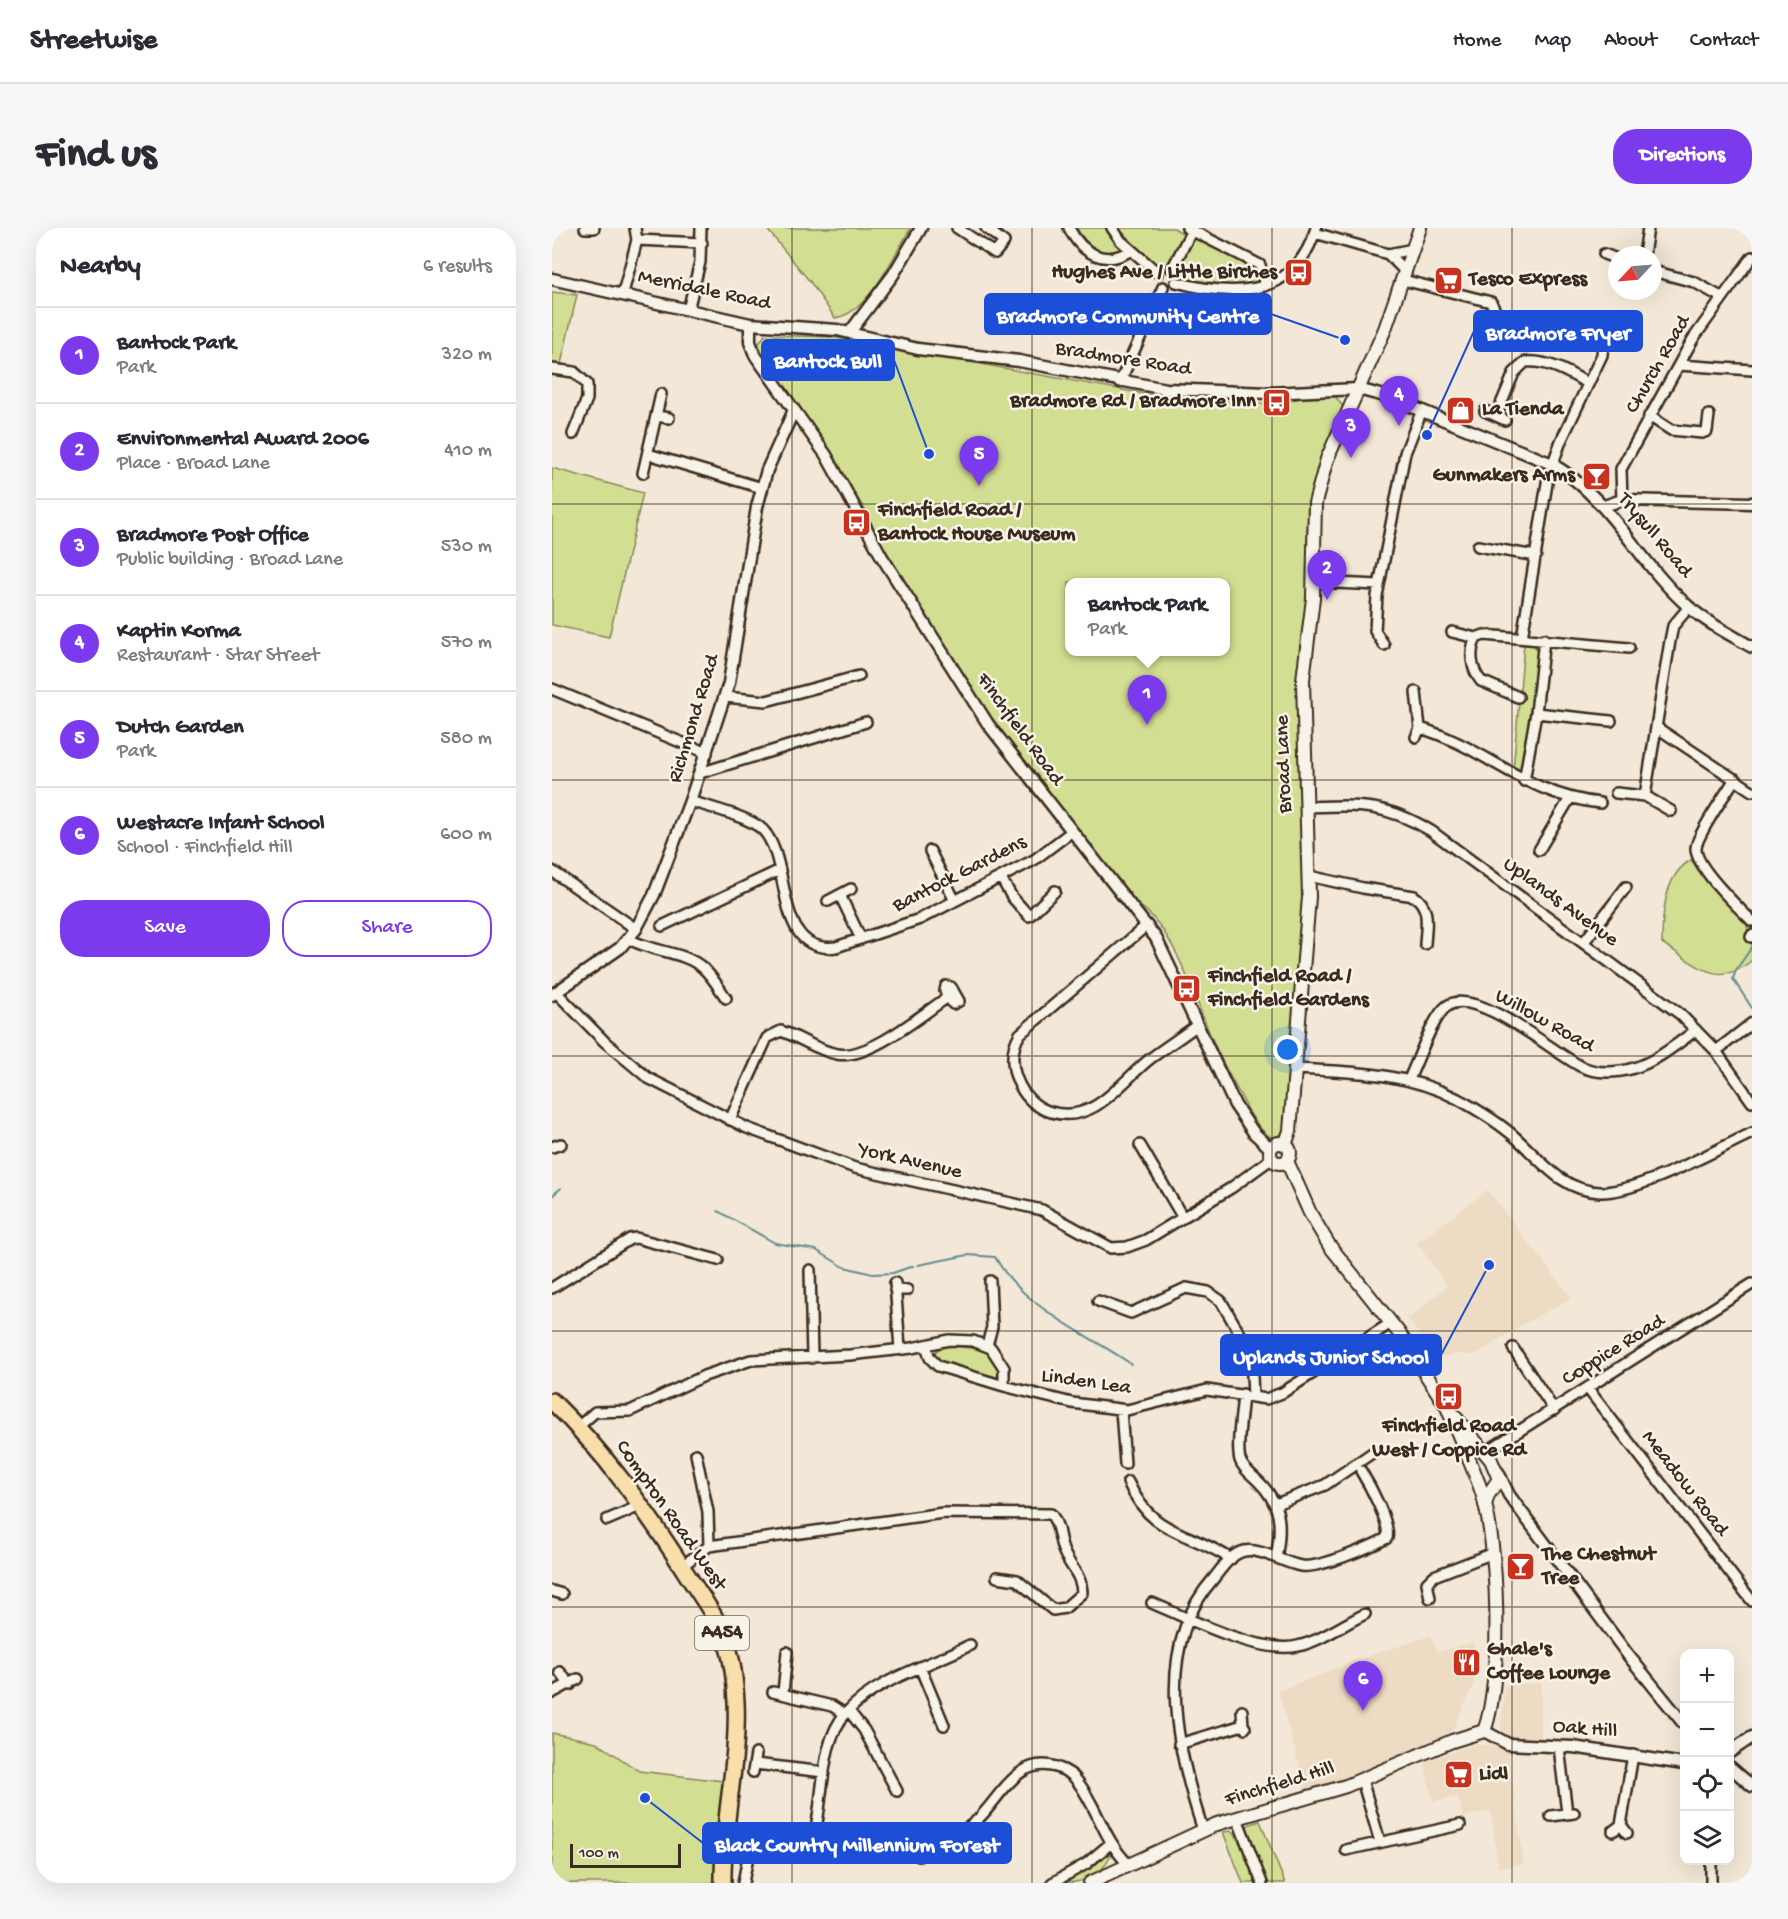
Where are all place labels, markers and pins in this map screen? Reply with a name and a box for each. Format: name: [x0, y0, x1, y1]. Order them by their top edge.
bus stop icon: Hughes Ave / Little Birches: [1282, 257, 1314, 289]
place label: Hughes Ave / Little Birches: [1051, 261, 1278, 286]
supermarket icon: Tesco Express: [1432, 264, 1464, 296]
place label: Tesco Express: [1467, 268, 1588, 293]
callout: Bradmore Community Centre: [985, 294, 1271, 334]
callout: Bradmore Fryer: [1474, 311, 1642, 351]
callout: Bantock Bull: [762, 340, 894, 380]
pin: 4: [1380, 376, 1418, 426]
bus stop icon: Bradmore Rd / Bradmore Inn: [1261, 386, 1293, 418]
place label: Bradmore Rd / Bradmore Inn: [1009, 390, 1257, 415]
shop icon: La Tienda: [1445, 394, 1477, 426]
place label: La Tienda: [1482, 398, 1565, 423]
pin: 3: [1332, 408, 1370, 458]
pin: 5: [960, 436, 998, 486]
bar icon: Gunmakers Arms: [1580, 460, 1612, 492]
place label: Gunmakers Arms: [1433, 464, 1576, 489]
place label: Finchfield Road / Bantock House Museum: [877, 499, 1075, 548]
bus stop icon: Finchfield Road / Bantock House Museum: [841, 507, 873, 539]
pin: 2: [1308, 550, 1346, 600]
pin: 1: [1128, 676, 1166, 725]
place label: Finchfield Road / Finchfield Gardens: [1207, 965, 1370, 1014]
bus stop icon: Finchfield Road / Finchfield Gardens: [1171, 973, 1203, 1005]
callout: Uplands Junior School: [1221, 1335, 1441, 1375]
bus stop icon: Finchfield Road West / Coppice Rd: [1433, 1380, 1465, 1412]
place label: Finchfield Road West / Coppice Rd: [1371, 1415, 1529, 1464]
place label: The Chestnut Tree: [1540, 1543, 1658, 1592]
bar icon: The Chestnut Tree: [1505, 1551, 1537, 1583]
place label: Ghale's Coffee Lounge: [1486, 1638, 1611, 1687]
restaurant icon: Ghale's Coffee Lounge: [1450, 1646, 1482, 1678]
pin: 6: [1344, 1662, 1382, 1711]
supermarket icon: Lidl: [1442, 1759, 1474, 1791]
place label: Lidl: [1479, 1763, 1509, 1788]
callout: Black Country Millennium Forest: [703, 1823, 1011, 1863]

